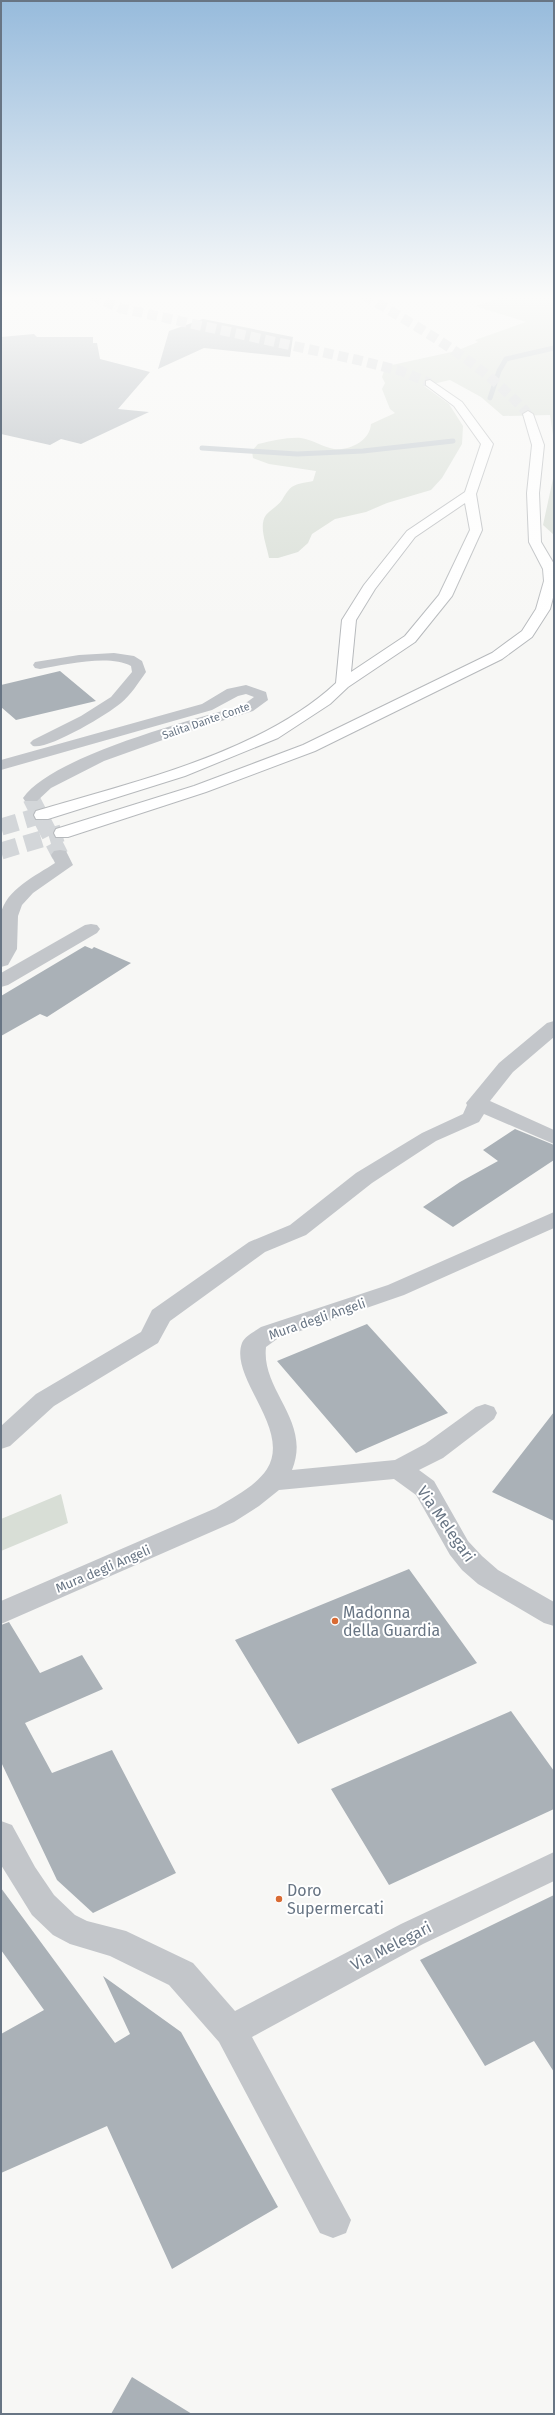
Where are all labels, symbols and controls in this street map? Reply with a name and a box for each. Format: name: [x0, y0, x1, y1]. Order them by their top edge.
street label: Salita Dante Conte: [161, 700, 251, 742]
street label: Mura degli Angeli: [267, 1295, 367, 1343]
street label: Via Melegari: [413, 1482, 479, 1566]
street label: Mura degli Angeli: [53, 1542, 153, 1596]
place label: Madonna della Guardia: [343, 1603, 440, 1640]
marker: Madonna della Guardia: [330, 1616, 340, 1626]
place label: Doro Supermercati: [287, 1881, 384, 1918]
marker: Doro Supermercati: [274, 1894, 284, 1904]
street label: Via Melegari: [347, 1917, 435, 1975]

